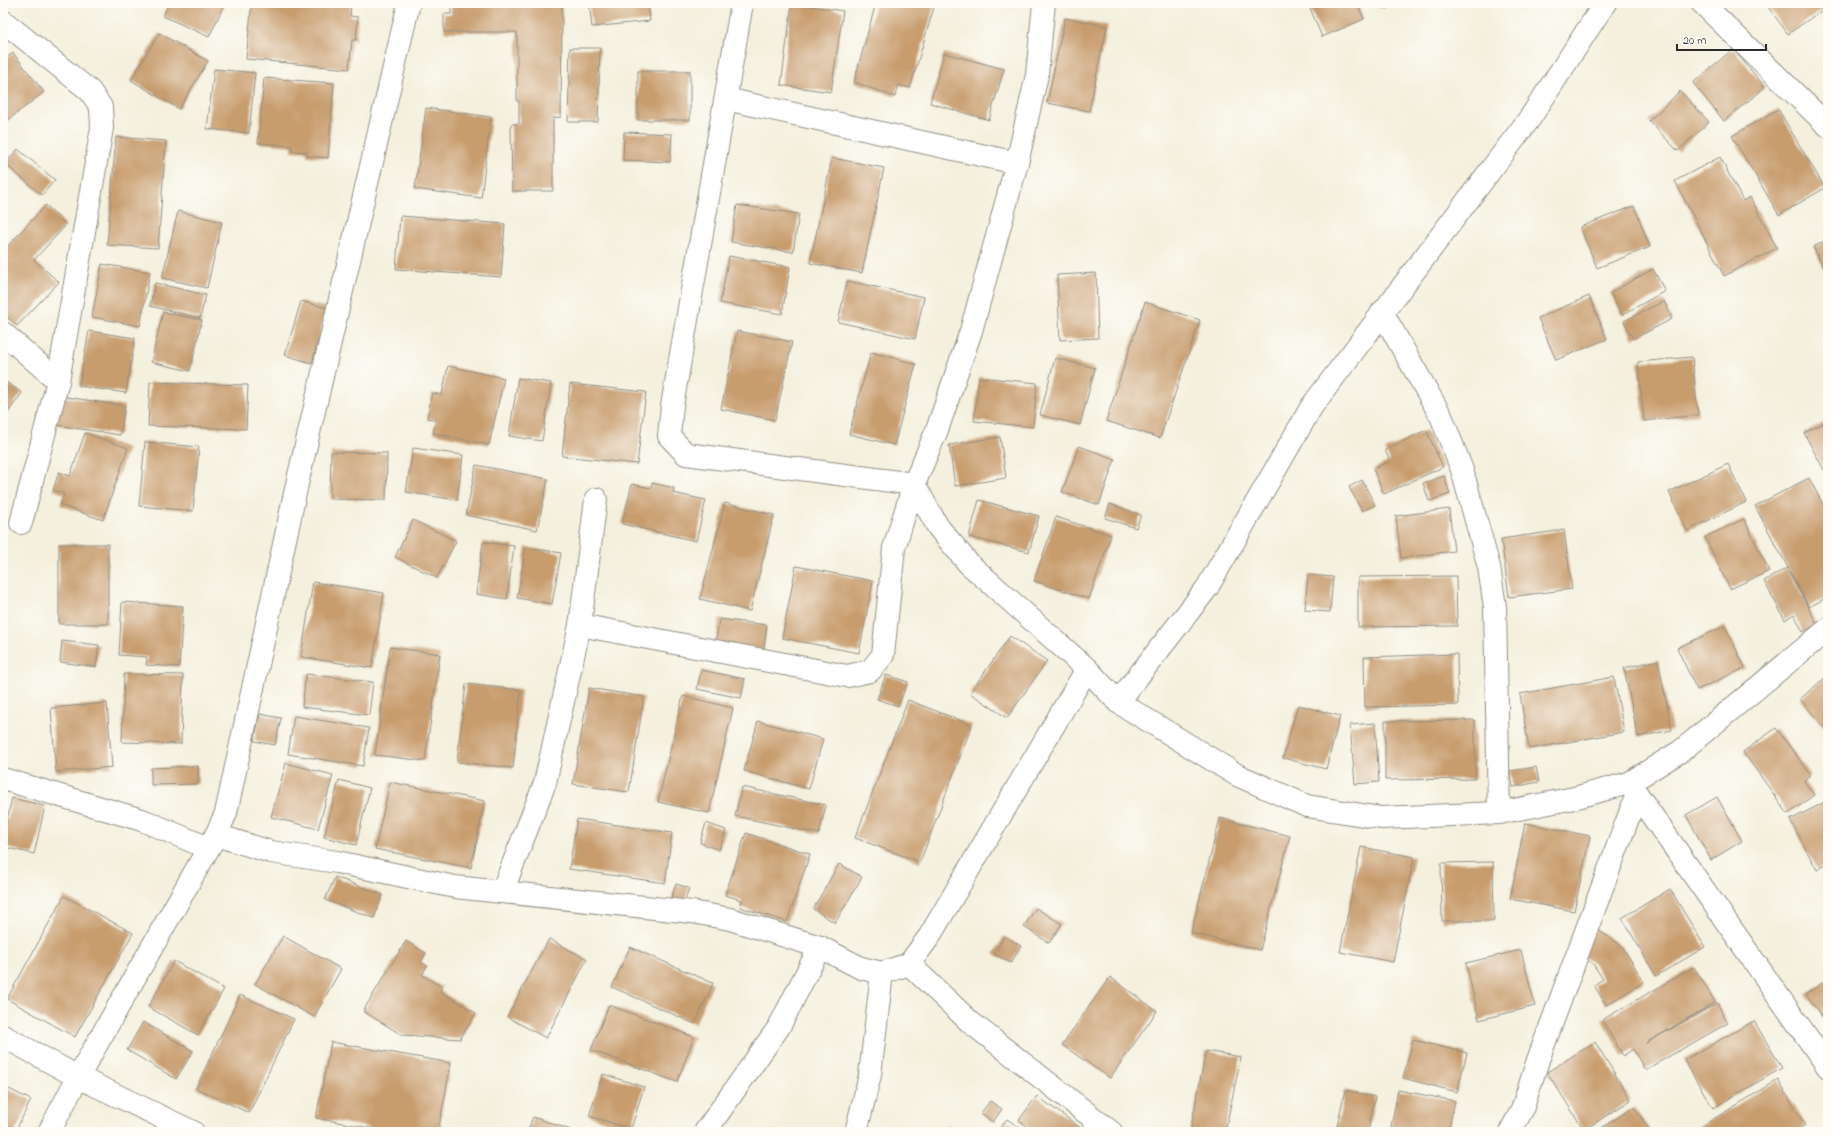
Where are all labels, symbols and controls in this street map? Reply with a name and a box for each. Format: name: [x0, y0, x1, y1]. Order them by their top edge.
scale bar: [1677, 26, 1766, 52]
text: 20 m: [1683, 32, 1706, 50]

